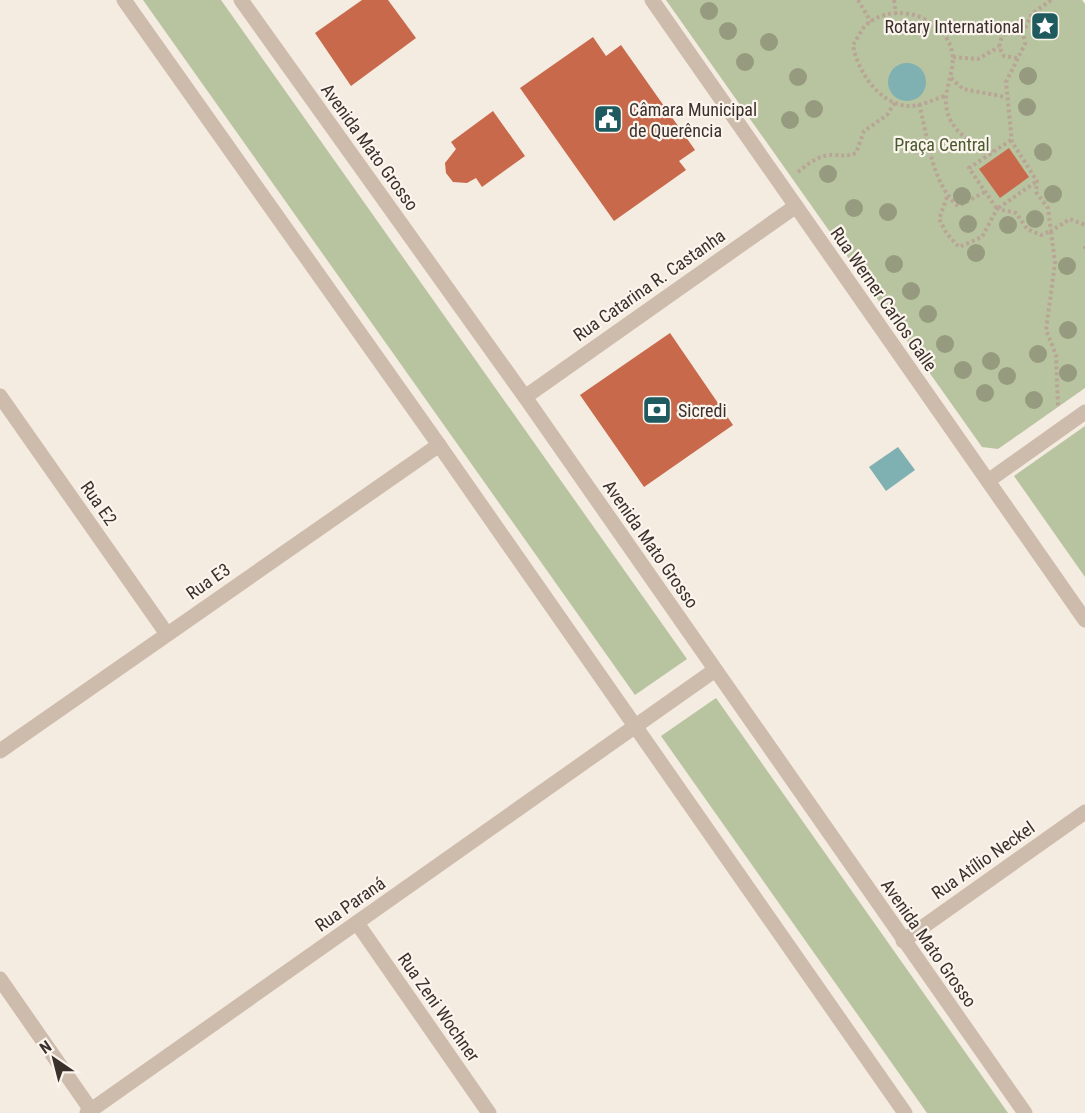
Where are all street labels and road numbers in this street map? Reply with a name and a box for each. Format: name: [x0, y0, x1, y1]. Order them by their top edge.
street label: Avenida Mato Grosso: [317, 80, 423, 214]
street label: Rua Werner Carlos Galle: [826, 223, 942, 375]
street label: Rua Catarina R. Castanha: [569, 225, 729, 345]
street label: Avenida Mato Grosso: [599, 476, 703, 612]
street label: Rua E2: [76, 477, 122, 529]
street label: Rua E3: [182, 558, 234, 604]
street label: Rua Atílio Neckel: [928, 817, 1038, 903]
street label: Rua Paraná: [311, 872, 389, 936]
street label: Avenida Mato Grosso: [877, 875, 981, 1011]
street label: Rua Zeni Wochner: [394, 949, 485, 1066]

